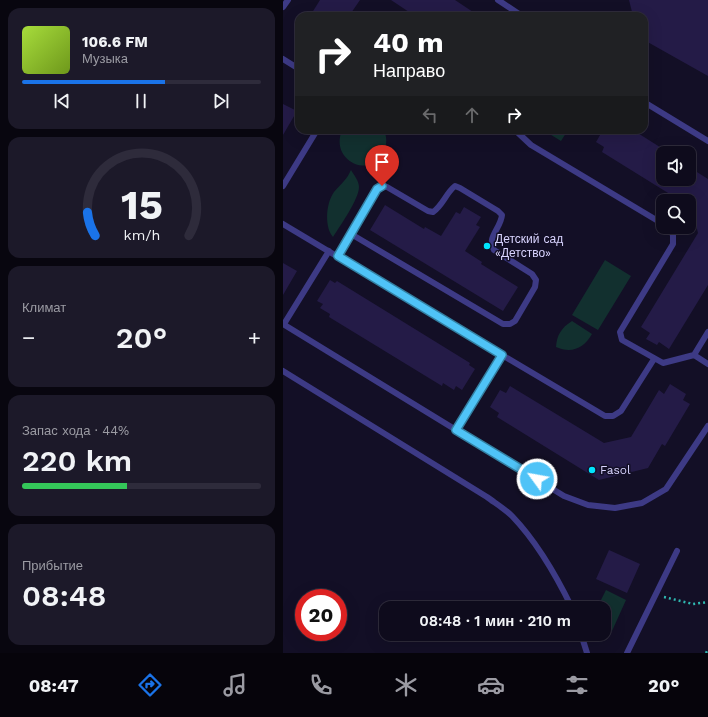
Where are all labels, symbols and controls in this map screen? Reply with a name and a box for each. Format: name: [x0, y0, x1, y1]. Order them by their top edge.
text: 40 m: [373, 26, 443, 59]
icon: right: [307, 28, 359, 80]
text: 106.6 FM: [82, 33, 148, 51]
text: Музыка: [82, 51, 128, 66]
text: Направо: [373, 60, 445, 81]
icon: previous: [51, 90, 73, 112]
icon: pause: [130, 90, 152, 112]
icon: next: [210, 90, 232, 112]
icon: left: [419, 104, 441, 126]
icon: ahead: [461, 104, 483, 126]
icon: right: [503, 104, 525, 126]
pin: [365, 145, 399, 186]
map controls: [656, 146, 696, 234]
button: sound: [656, 146, 696, 186]
icon: arrive: [371, 151, 393, 173]
text: 15: [120, 179, 163, 228]
button: search: [656, 194, 696, 234]
text: km/h: [123, 226, 160, 242]
place label: Детский сад «Детство»: [495, 232, 563, 260]
marker: Детский сад «Детство»: [482, 241, 492, 251]
text: Климат: [22, 300, 66, 315]
text: 20°: [116, 320, 167, 355]
text: −: [22, 325, 35, 350]
text: +: [248, 325, 261, 350]
text: Запас хода · 44%: [22, 423, 129, 438]
text: 220 km: [22, 443, 132, 478]
position arrow: [516, 458, 558, 500]
place label: Fasol: [600, 463, 631, 477]
marker: Fasol: [587, 465, 597, 475]
text: Прибытие: [22, 558, 83, 573]
text: 08:48: [22, 578, 106, 613]
speed limit sign: 20: [295, 589, 347, 641]
text: 08:48 · 1 мин · 210 m: [419, 612, 571, 630]
icon: directions: [136, 671, 164, 699]
icon: music: [221, 671, 249, 699]
icon: phone: [307, 671, 335, 699]
icon: climate: [392, 671, 420, 699]
icon: car: [477, 671, 505, 699]
icon: filters: [563, 671, 591, 699]
text: 08:47: [29, 675, 79, 696]
text: 20°: [648, 675, 679, 696]

